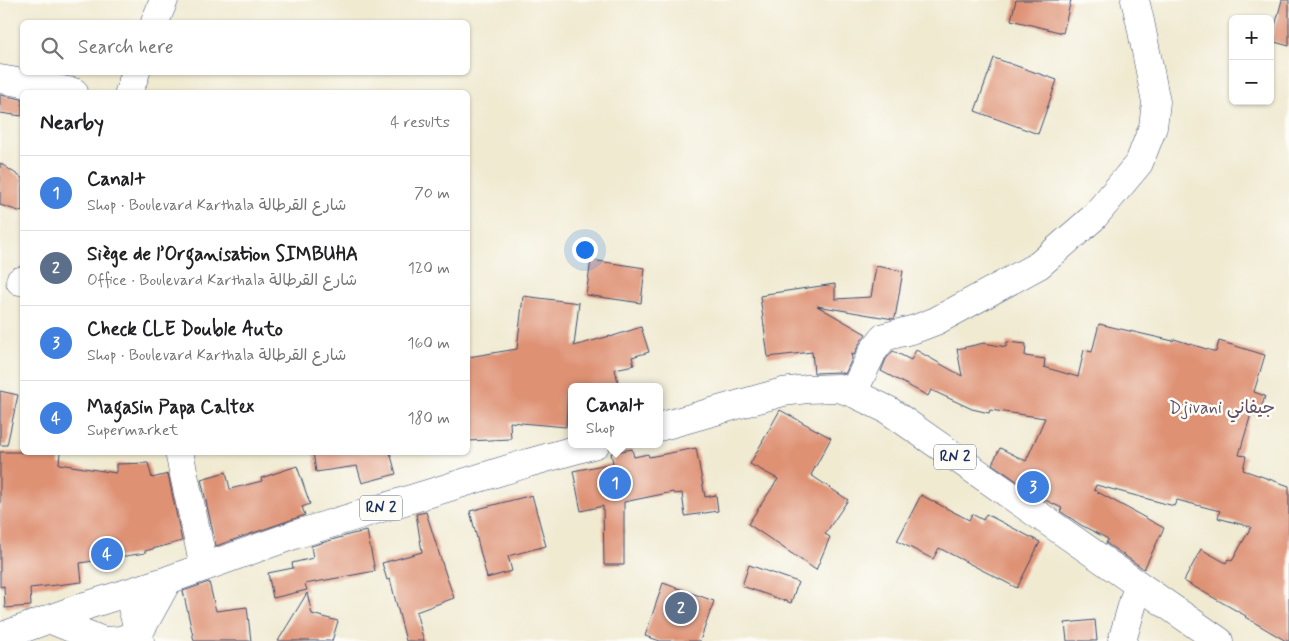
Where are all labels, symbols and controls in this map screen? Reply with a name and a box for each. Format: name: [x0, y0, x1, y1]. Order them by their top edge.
map controls: [1229, 15, 1274, 105]
button: +: [1229, 15, 1274, 60]
search box: [20, 20, 470, 75]
icon: search: [38, 34, 66, 62]
text: Search here: [78, 35, 174, 60]
button: −: [1229, 60, 1274, 105]
text: Nearby: [40, 109, 104, 137]
text: 4 results: [390, 112, 450, 133]
text: Canal+: [87, 167, 146, 192]
text: 1: [52, 183, 60, 204]
text: 70 m: [414, 183, 450, 204]
text: Shop · Boulevard Karthala شارع القرطالة: [87, 195, 346, 216]
your location: [572, 237, 598, 263]
text: Siège de l’Organisation SIMBUHA: [87, 242, 358, 267]
text: 2: [52, 258, 60, 279]
text: 120 m: [408, 258, 450, 279]
text: Office · Boulevard Karthala شارع القرطالة: [87, 270, 357, 291]
text: Check CLE Double Auto: [87, 317, 283, 342]
text: 3: [52, 333, 60, 354]
text: 160 m: [407, 333, 450, 354]
text: Shop · Boulevard Karthala شارع القرطالة: [87, 345, 346, 366]
popup: [568, 383, 663, 448]
text: Canal+: [586, 393, 645, 418]
text: Magasin Papa Caltex: [87, 395, 254, 420]
district label: Djivani جيفاني: [1169, 396, 1275, 423]
text: 4: [51, 408, 61, 429]
text: 180 m: [407, 408, 450, 429]
text: Shop: [586, 418, 615, 439]
text: Supermarket: [87, 420, 178, 441]
road number: RN 2: [934, 444, 976, 470]
pin: 1: [599, 464, 631, 502]
pin: 3: [1017, 468, 1049, 506]
road number: RN 2: [360, 496, 402, 520]
pin: 4: [91, 535, 123, 573]
pin: 2: [665, 589, 697, 627]

